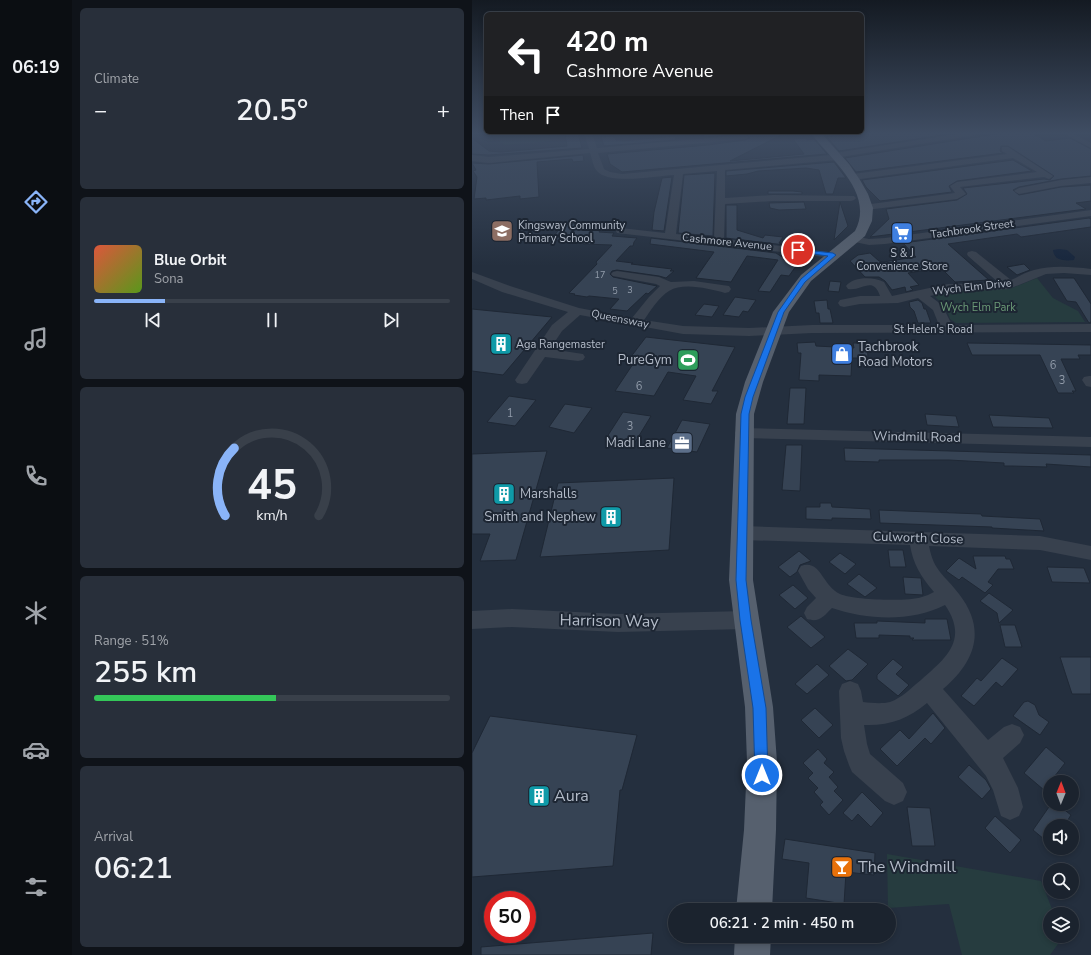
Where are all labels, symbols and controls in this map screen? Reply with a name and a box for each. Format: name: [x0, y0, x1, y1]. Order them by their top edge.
text: 420 m: [566, 23, 649, 61]
icon: left: [500, 28, 552, 80]
text: 06:19: [12, 55, 60, 79]
text: Cashmore Avenue: [566, 59, 713, 83]
text: Climate: [94, 70, 139, 88]
text: 20.5°: [236, 90, 308, 131]
text: −: [94, 96, 107, 126]
text: +: [437, 96, 450, 126]
icon: arrive: [542, 104, 564, 126]
text: Then: [500, 105, 534, 125]
icon: directions: [22, 188, 50, 216]
street label: Tachbrook Street: [929, 216, 1015, 242]
school or university icon: Kingsway Community Primary School: [489, 218, 515, 244]
place label: Kingsway Community Primary School: [518, 218, 626, 246]
supermarket icon: S & J Convenience Store: [889, 220, 915, 246]
street label: Cashmore Avenue: [681, 230, 773, 254]
pin: [781, 233, 815, 267]
icon: arrive: [787, 239, 809, 261]
place label: S & J Convenience Store: [856, 246, 948, 274]
text: Blue Orbit: [154, 250, 226, 270]
house number: 17: [595, 269, 605, 281]
text: Sona: [154, 270, 184, 288]
street label: Wych Elm Drive: [932, 275, 1012, 299]
house number: 3: [627, 284, 633, 296]
house number: 5: [612, 285, 618, 297]
park label: Wych Elm Park: [940, 300, 1016, 315]
street label: Queensway: [590, 306, 650, 332]
icon: previous: [142, 309, 164, 331]
icon: pause: [261, 309, 283, 331]
icon: next: [380, 309, 402, 331]
street label: St Helen's Road: [893, 322, 973, 337]
icon: music: [22, 325, 50, 353]
building icon: Aga Rangemaster: [488, 331, 514, 357]
place label: Aga Rangemaster: [516, 337, 605, 352]
place label: Tachbrook Road Motors: [858, 338, 932, 371]
shop icon: Tachbrook Road Motors: [829, 341, 855, 367]
sports icon: PureGym: [675, 347, 701, 373]
place label: PureGym: [618, 351, 672, 369]
house number: 6: [1050, 358, 1057, 373]
house number: 3: [1059, 373, 1065, 388]
house number: 6: [636, 379, 643, 394]
house number: 1: [507, 406, 513, 421]
house number: 3: [627, 419, 633, 434]
street label: Windmill Road: [873, 427, 961, 447]
office icon: Madi Lane: [669, 430, 695, 456]
place label: Madi Lane: [606, 434, 666, 452]
text: 45: [247, 456, 297, 513]
icon: phone: [22, 462, 50, 490]
building icon: Marshalls: [491, 481, 517, 507]
place label: Marshalls: [520, 485, 577, 503]
building icon: Smith and Nephew: [598, 504, 624, 530]
text: km/h: [256, 505, 288, 524]
place label: Smith and Nephew: [484, 508, 596, 526]
street label: Culworth Close: [872, 527, 964, 549]
icon: climate: [22, 599, 50, 627]
street label: Harrison Way: [559, 609, 659, 633]
text: Range · 51%: [94, 632, 169, 650]
text: 255 km: [94, 652, 197, 693]
icon: car: [22, 736, 50, 764]
position arrow: [741, 754, 783, 796]
north arrow: [1043, 775, 1079, 811]
map controls: [1043, 775, 1079, 943]
building icon: Aura: [526, 783, 552, 809]
place label: Aura: [554, 785, 589, 807]
button: sound: [1043, 819, 1079, 855]
text: Arrival: [94, 828, 133, 846]
text: 06:21: [94, 848, 173, 889]
bar icon: The Windmill: [829, 854, 855, 880]
place label: The Windmill: [858, 856, 956, 878]
button: search: [1043, 863, 1079, 899]
icon: filters: [22, 873, 50, 901]
speed limit sign: 50: [484, 891, 536, 943]
button: layers: [1043, 907, 1079, 943]
text: 06:21 · 2 min · 450 m: [710, 913, 854, 933]

